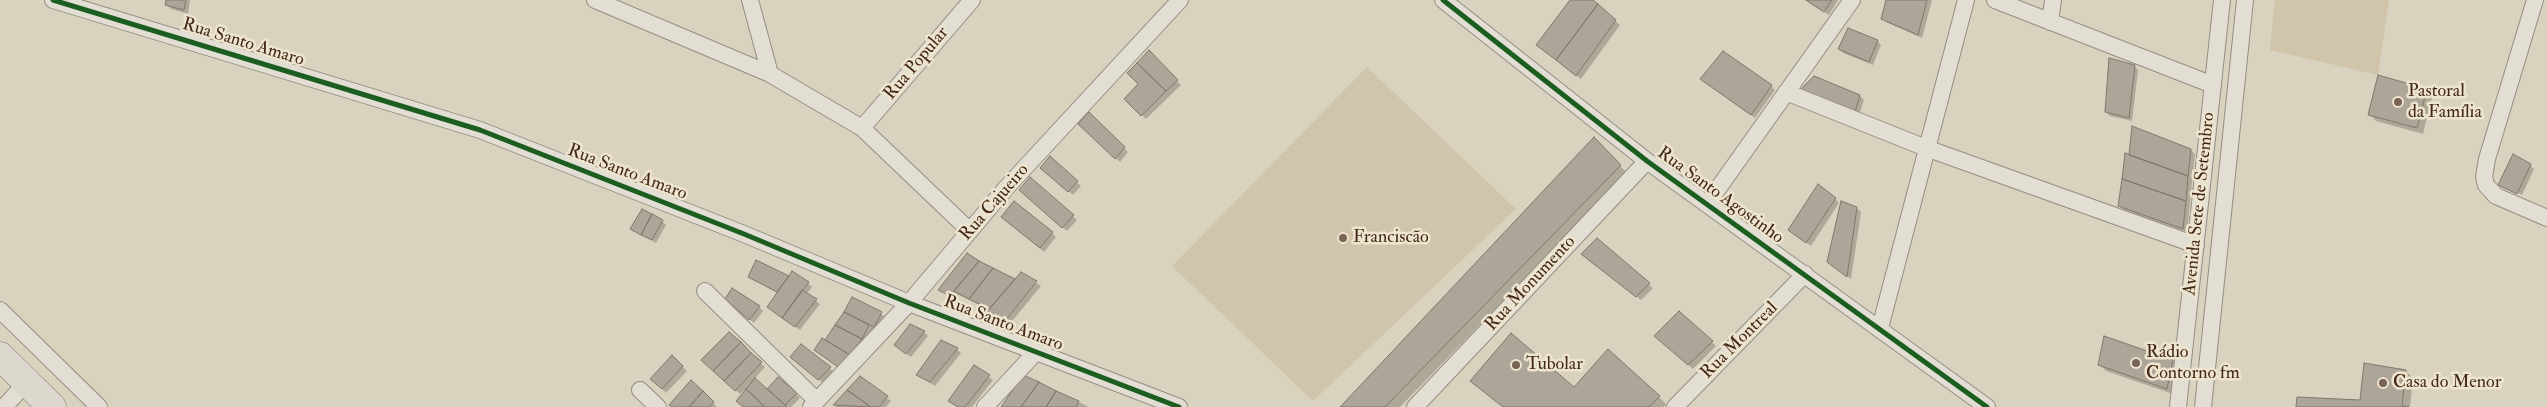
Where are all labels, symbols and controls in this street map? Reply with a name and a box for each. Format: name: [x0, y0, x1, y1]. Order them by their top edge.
street label: Rua Santo Amaro: [180, 14, 306, 72]
street label: Rua Popular: [880, 23, 954, 105]
place label: Pastoral da Família: [2408, 81, 2482, 124]
marker: Pastoral da Família: [2392, 96, 2404, 108]
street label: Avenida Sete de Setembro: [2180, 111, 2220, 297]
street label: Rua Santo Amaro: [564, 140, 690, 206]
street label: Rua Santo Agostinho: [1653, 143, 1787, 249]
street label: Rua Cajueiro: [956, 160, 1034, 246]
place label: Franciscão: [1353, 227, 1429, 249]
marker: Franciscão: [1337, 232, 1349, 244]
street label: Rua Monumento: [1481, 232, 1581, 336]
street label: Rua Santo Amaro: [940, 291, 1066, 357]
street label: Rua Montreal: [1697, 298, 1783, 384]
place label: Rádio Contorno fm: [2146, 342, 2240, 384]
place label: Tubolar: [1526, 354, 1583, 376]
marker: Rádio Contorno fm: [2130, 357, 2142, 369]
marker: Tubolar: [1510, 359, 1522, 371]
place label: Casa do Menor: [2393, 372, 2501, 394]
marker: Casa do Menor: [2377, 377, 2389, 389]

